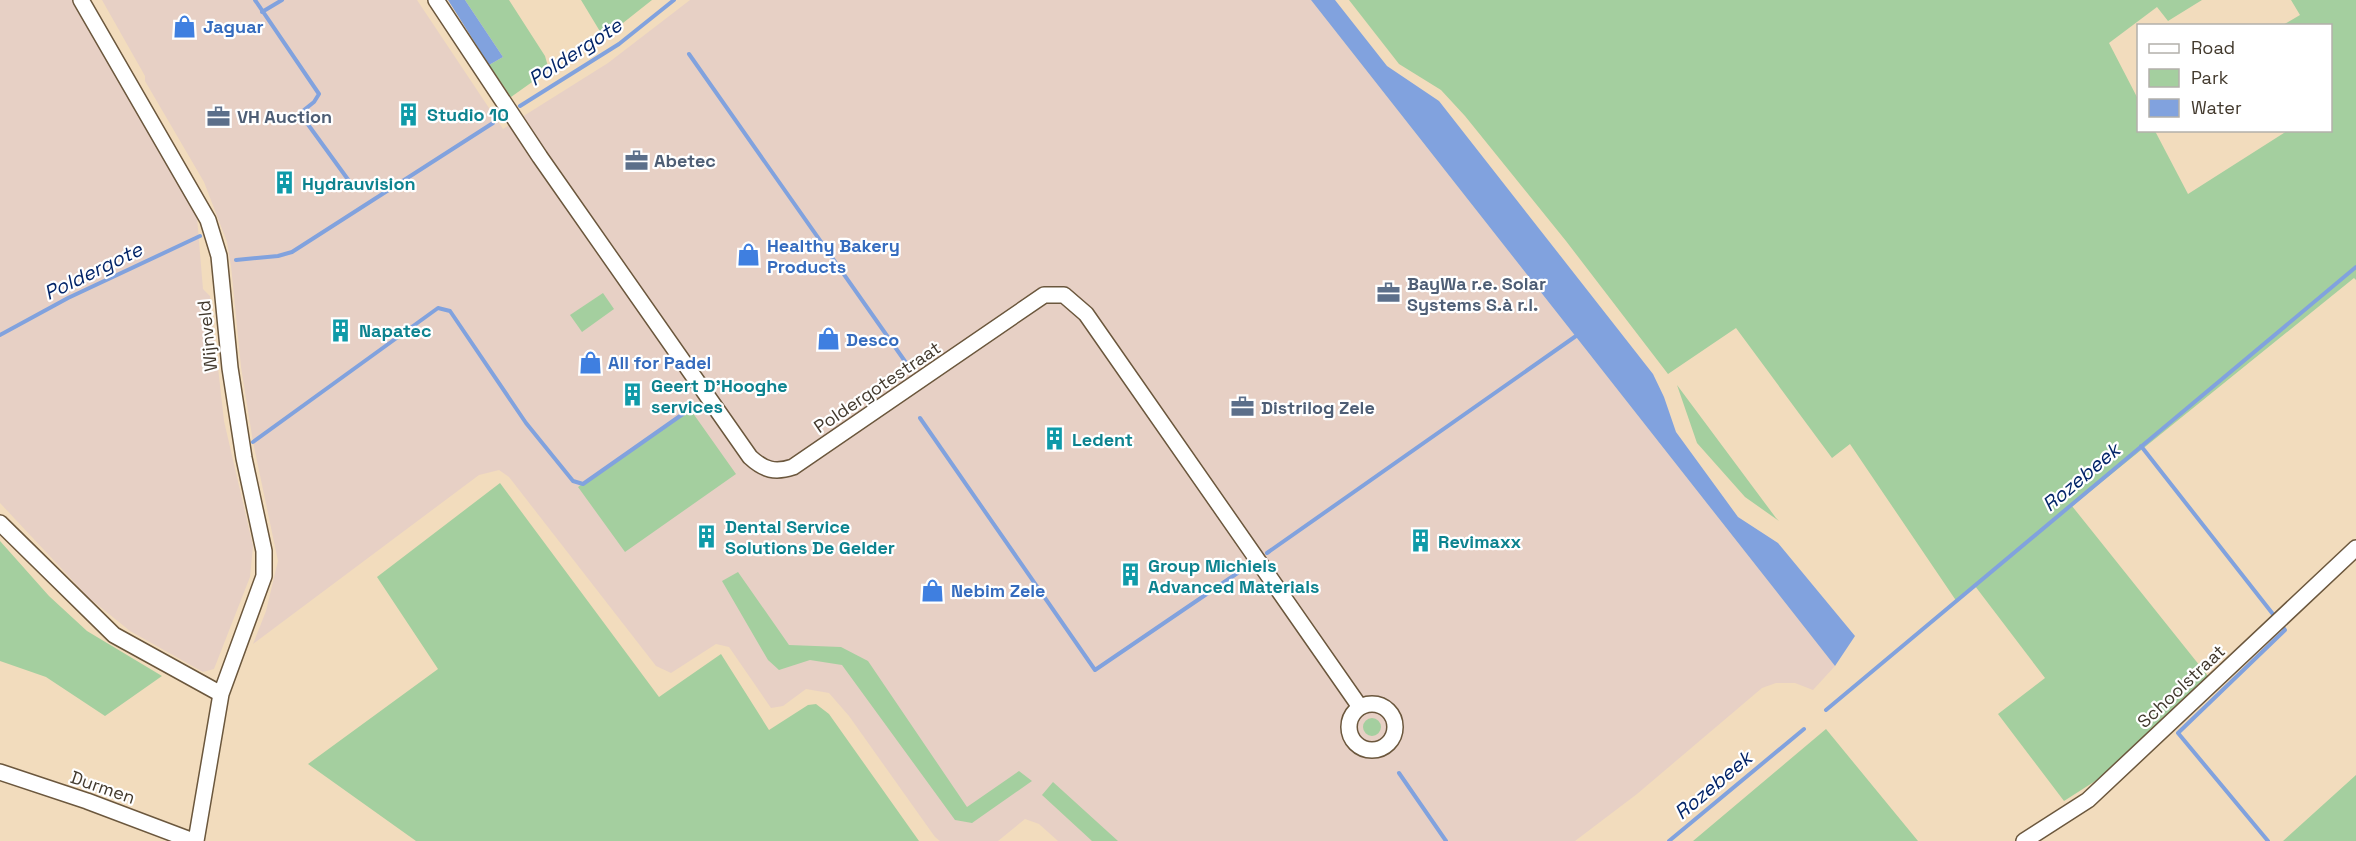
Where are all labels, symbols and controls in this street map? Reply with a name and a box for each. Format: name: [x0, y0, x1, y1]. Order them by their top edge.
water label: Poldergote: [523, 12, 628, 92]
shop icon: Jaguar: [172, 13, 198, 39]
place label: Jaguar: [203, 15, 264, 38]
legend: [2137, 24, 2332, 132]
text: Road: [2191, 36, 2235, 59]
text: Park: [2191, 66, 2229, 89]
text: Water: [2191, 96, 2242, 119]
building icon: Studio 10: [396, 101, 422, 127]
office icon: VH Auction: [206, 103, 232, 129]
place label: Studio 10: [427, 103, 509, 126]
place label: VH Auction: [237, 105, 332, 128]
office icon: Abetec: [623, 147, 649, 173]
place label: Abetec: [654, 149, 716, 172]
building icon: Hydrauvision: [271, 170, 297, 196]
place label: Hydrauvision: [302, 172, 416, 195]
place label: Healthy Bakery Products: [767, 234, 900, 278]
water label: Poldergote: [40, 235, 148, 306]
shop icon: Healthy Bakery Products: [736, 242, 762, 268]
place label: BayWa r.e. Solar Systems S.à r.l.: [1407, 272, 1546, 316]
office icon: BayWa r.e. Solar Systems S.à r.l.: [1376, 280, 1402, 306]
street label: Wijnveld: [192, 299, 222, 373]
building icon: Napatec: [328, 317, 354, 343]
place label: Napatec: [359, 319, 432, 342]
shop icon: Desco: [815, 326, 841, 352]
place label: Desco: [846, 328, 899, 351]
street label: Poldergotestraat: [809, 336, 945, 438]
shop icon: All for Padel: [577, 349, 603, 375]
place label: All for Padel: [608, 351, 711, 374]
place label: Geert D'Hooghe services: [651, 374, 788, 418]
building icon: Geert D'Hooghe services: [620, 382, 646, 408]
office icon: Distrilog Zele: [1230, 394, 1256, 420]
place label: Distrilog Zele: [1261, 396, 1375, 419]
building icon: Ledent: [1041, 426, 1067, 452]
place label: Ledent: [1072, 428, 1133, 451]
water label: Rozebeek: [2037, 435, 2127, 517]
place label: Dental Service Solutions De Gelder: [725, 515, 895, 559]
building icon: Dental Service Solutions De Gelder: [694, 523, 720, 549]
building icon: Revimaxx: [1407, 528, 1433, 554]
place label: Revimaxx: [1438, 530, 1522, 553]
place label: Group Michiels Advanced Materials: [1148, 554, 1319, 598]
building icon: Group Michiels Advanced Materials: [1117, 562, 1143, 588]
shop icon: Nebim Zele: [920, 577, 946, 603]
place label: Nebim Zele: [951, 579, 1045, 602]
street label: Schoolstraat: [2132, 639, 2230, 733]
water label: Rozebeek: [1669, 743, 1759, 825]
street label: Durmen: [68, 765, 138, 809]

